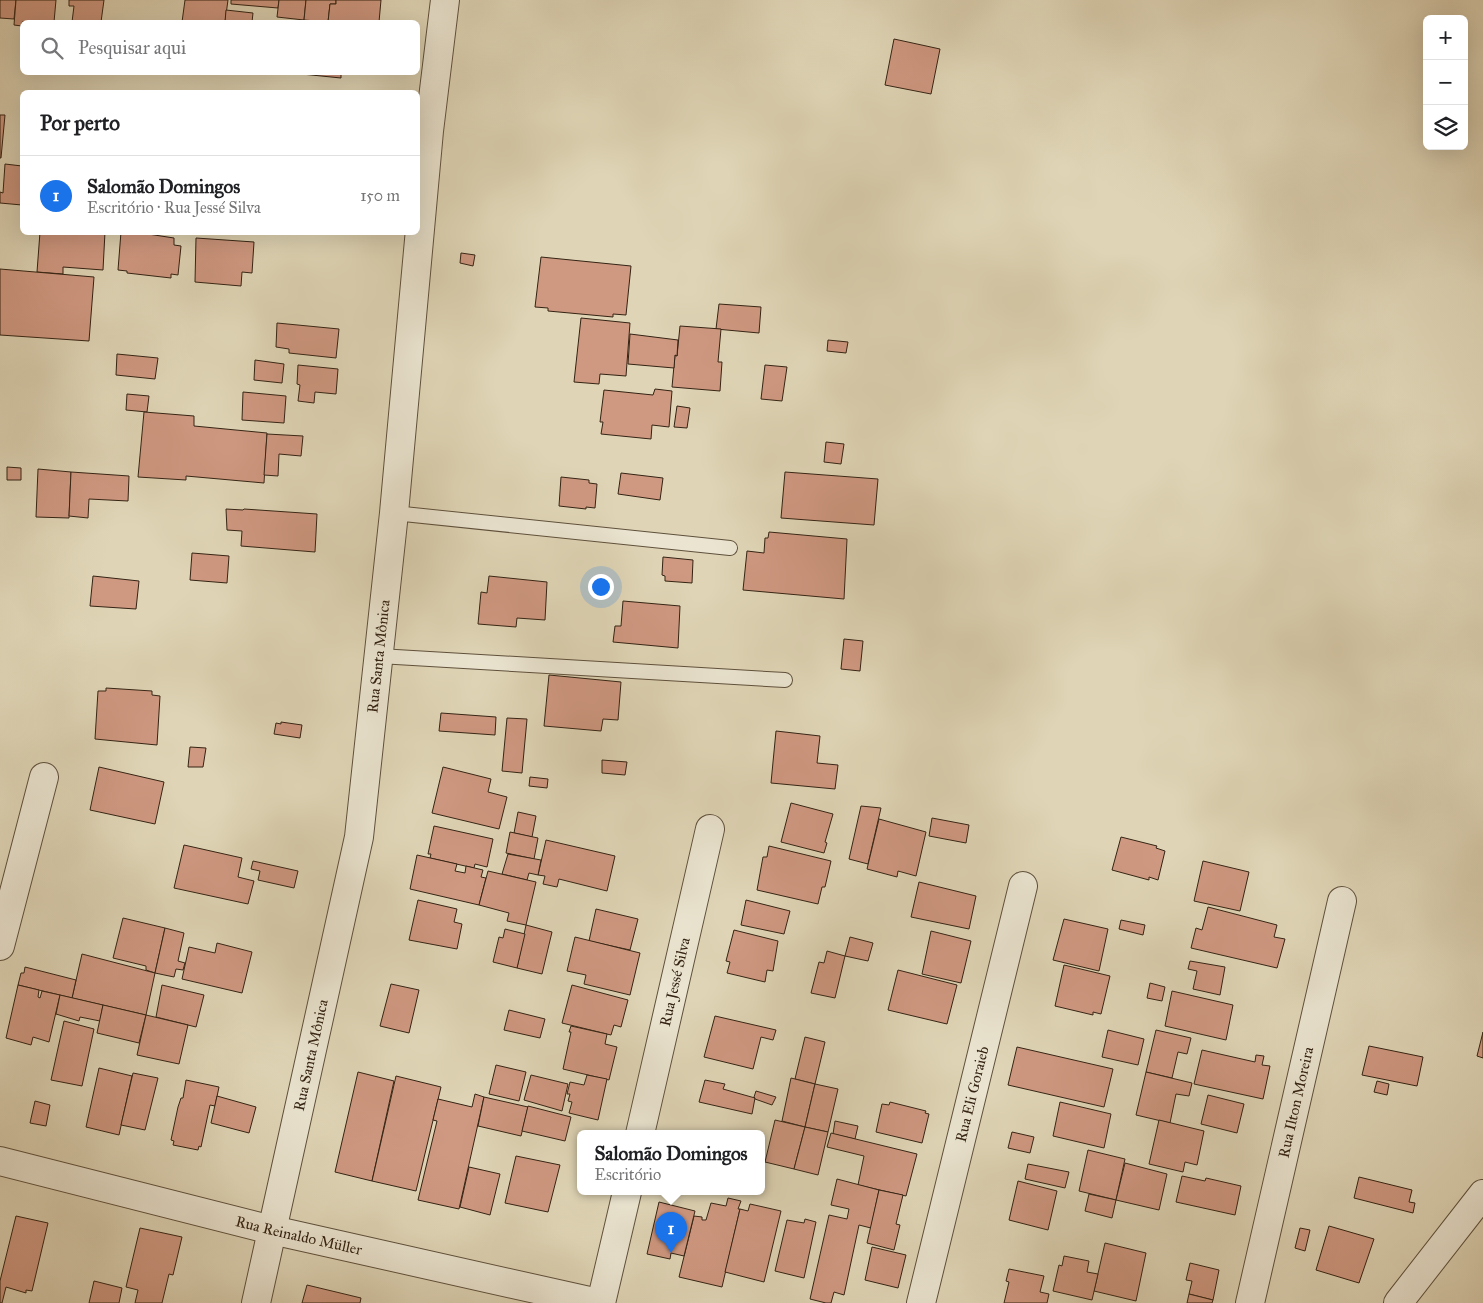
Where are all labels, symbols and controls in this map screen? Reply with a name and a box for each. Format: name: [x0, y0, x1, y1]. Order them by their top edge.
map controls: [1423, 15, 1468, 150]
button: +: [1423, 15, 1468, 60]
search box: [20, 20, 420, 75]
icon: search: [38, 34, 66, 62]
text: Pesquisar aqui: [78, 36, 186, 59]
button: −: [1423, 60, 1468, 105]
button: layers: [1423, 105, 1468, 150]
text: Por perto: [40, 110, 120, 136]
text: Salomão Domingos: [87, 175, 240, 198]
text: 1: [53, 186, 59, 205]
text: 150 m: [360, 186, 400, 205]
text: Escritório · Rua Jessé Silva: [87, 198, 261, 217]
your location: [588, 574, 614, 600]
street label: Rua Santa Mônica: [363, 598, 394, 714]
street label: Rua Jessé Silva: [656, 935, 694, 1028]
street label: Rua Santa Mônica: [290, 997, 332, 1112]
street label: Rua Eli Goraieb: [952, 1044, 993, 1144]
street label: Rua Ilton Moreira: [1275, 1044, 1318, 1160]
popup: [577, 1130, 765, 1195]
text: Salomão Domingos: [594, 1142, 748, 1165]
text: Escritório: [594, 1165, 661, 1184]
street label: Rua Reinaldo Müller: [234, 1212, 364, 1259]
pin: 1: [655, 1212, 687, 1253]

